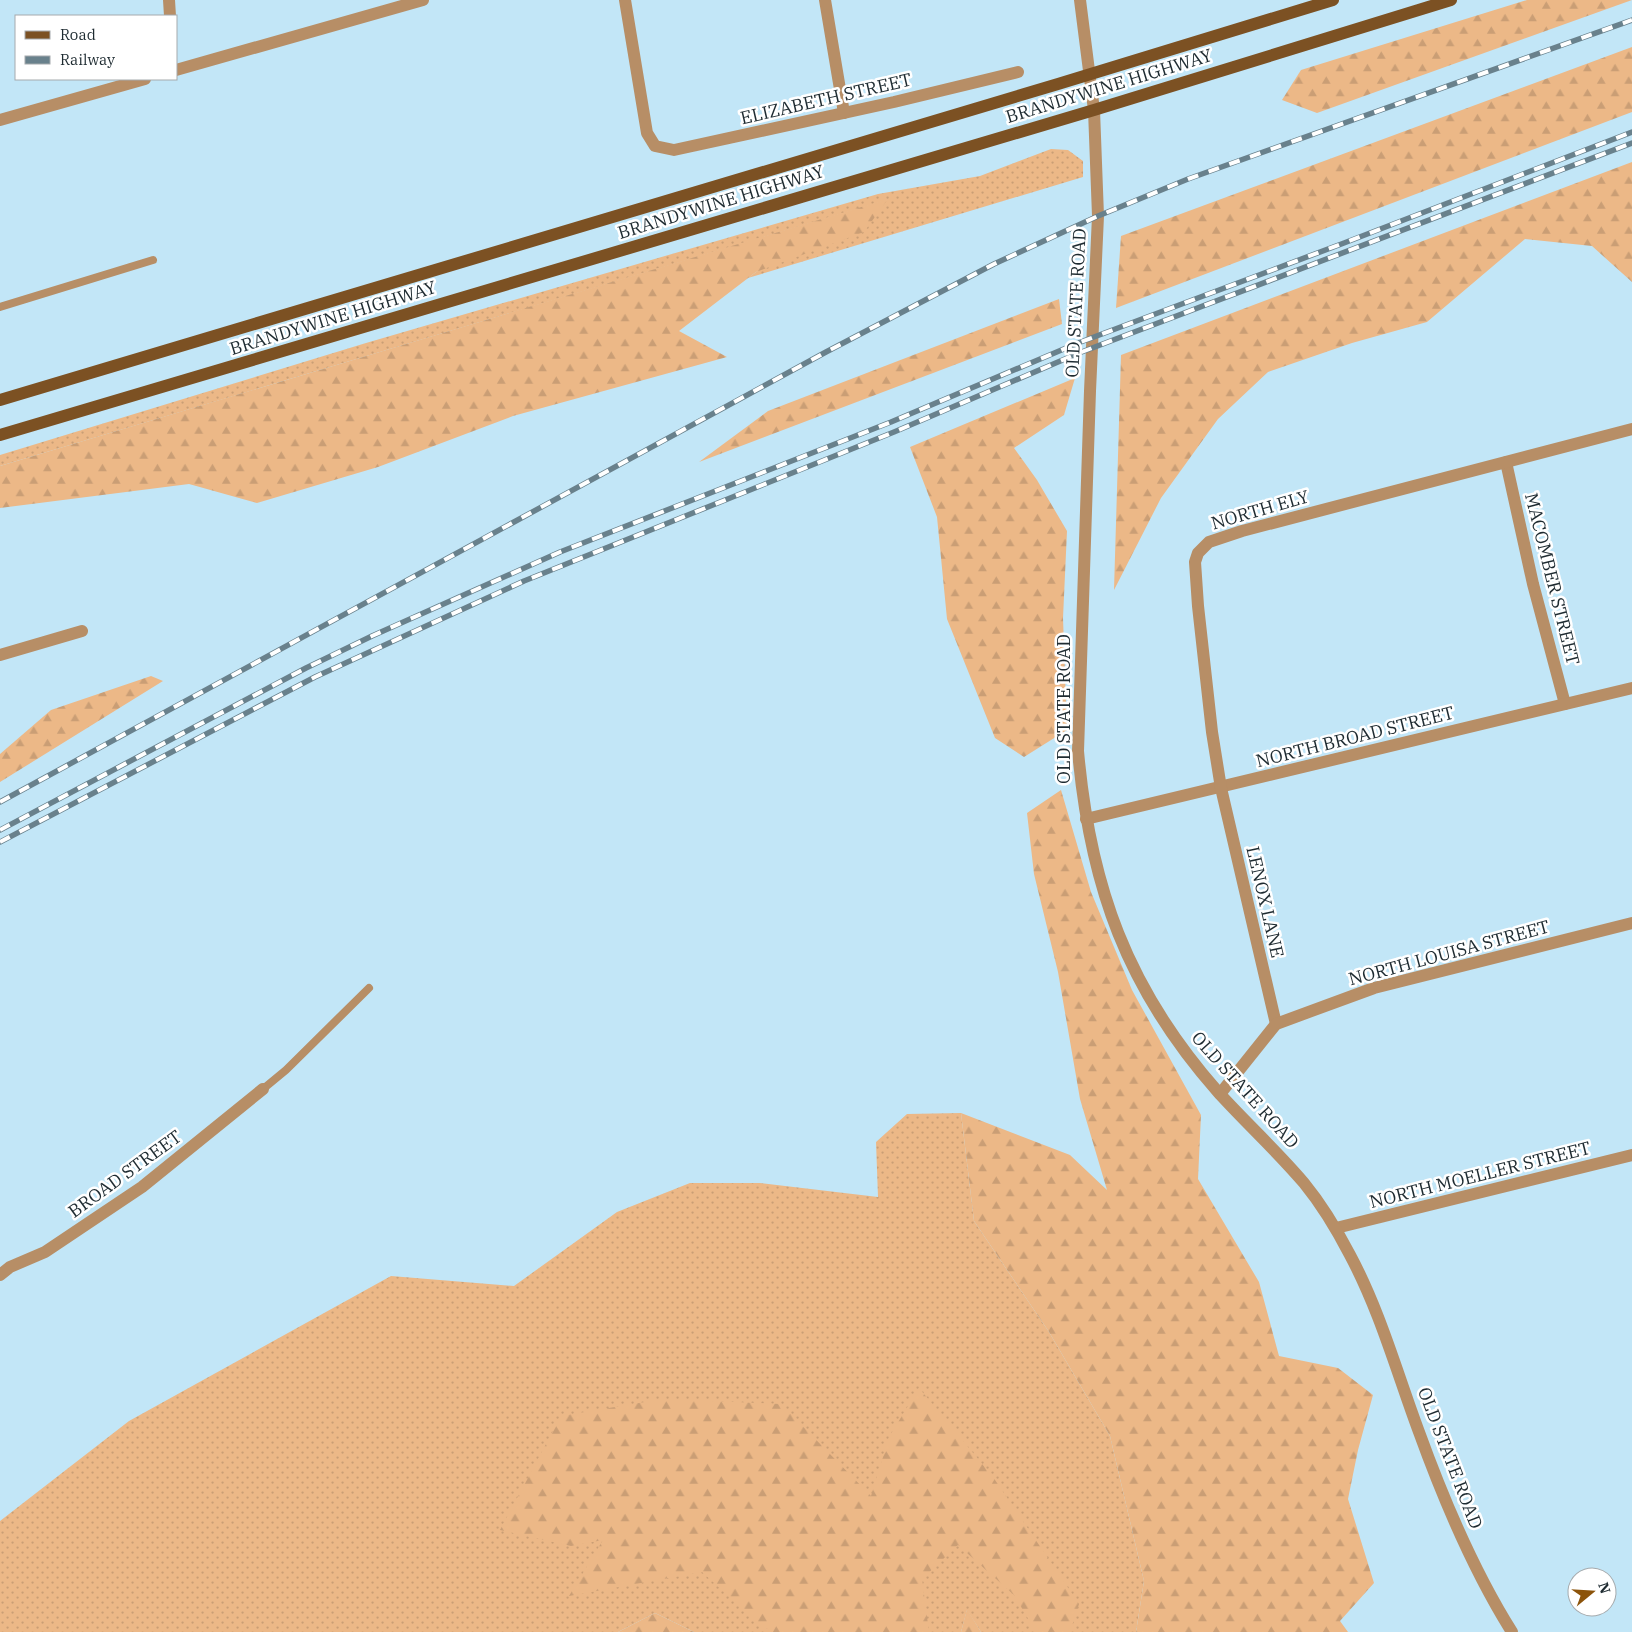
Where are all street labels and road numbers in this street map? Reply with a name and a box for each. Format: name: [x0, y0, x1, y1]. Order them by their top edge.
street label: BRANDYWINE HIGHWAY: [1003, 43, 1216, 128]
street label: ELIZABETH STREET: [738, 68, 914, 129]
street label: BRANDYWINE HIGHWAY: [615, 159, 828, 244]
street label: OLD STATE ROAD: [1060, 228, 1091, 378]
street label: BRANDYWINE HIGHWAY: [227, 275, 440, 360]
street label: NORTH ELY: [1208, 484, 1312, 534]
street label: MACOMBER STREET: [1520, 490, 1585, 668]
street label: OLD STATE ROAD: [1052, 634, 1075, 784]
street label: NORTH BROAD STREET: [1253, 701, 1457, 772]
street label: LENOX LANE: [1241, 844, 1289, 960]
street label: NORTH LOUISA STREET: [1346, 915, 1552, 990]
street label: OLD STATE ROAD: [1187, 1026, 1304, 1153]
street label: BROAD STREET: [63, 1125, 186, 1222]
street label: NORTH MOELLER STREET: [1367, 1136, 1593, 1213]
street label: OLD STATE ROAD: [1413, 1384, 1488, 1532]

